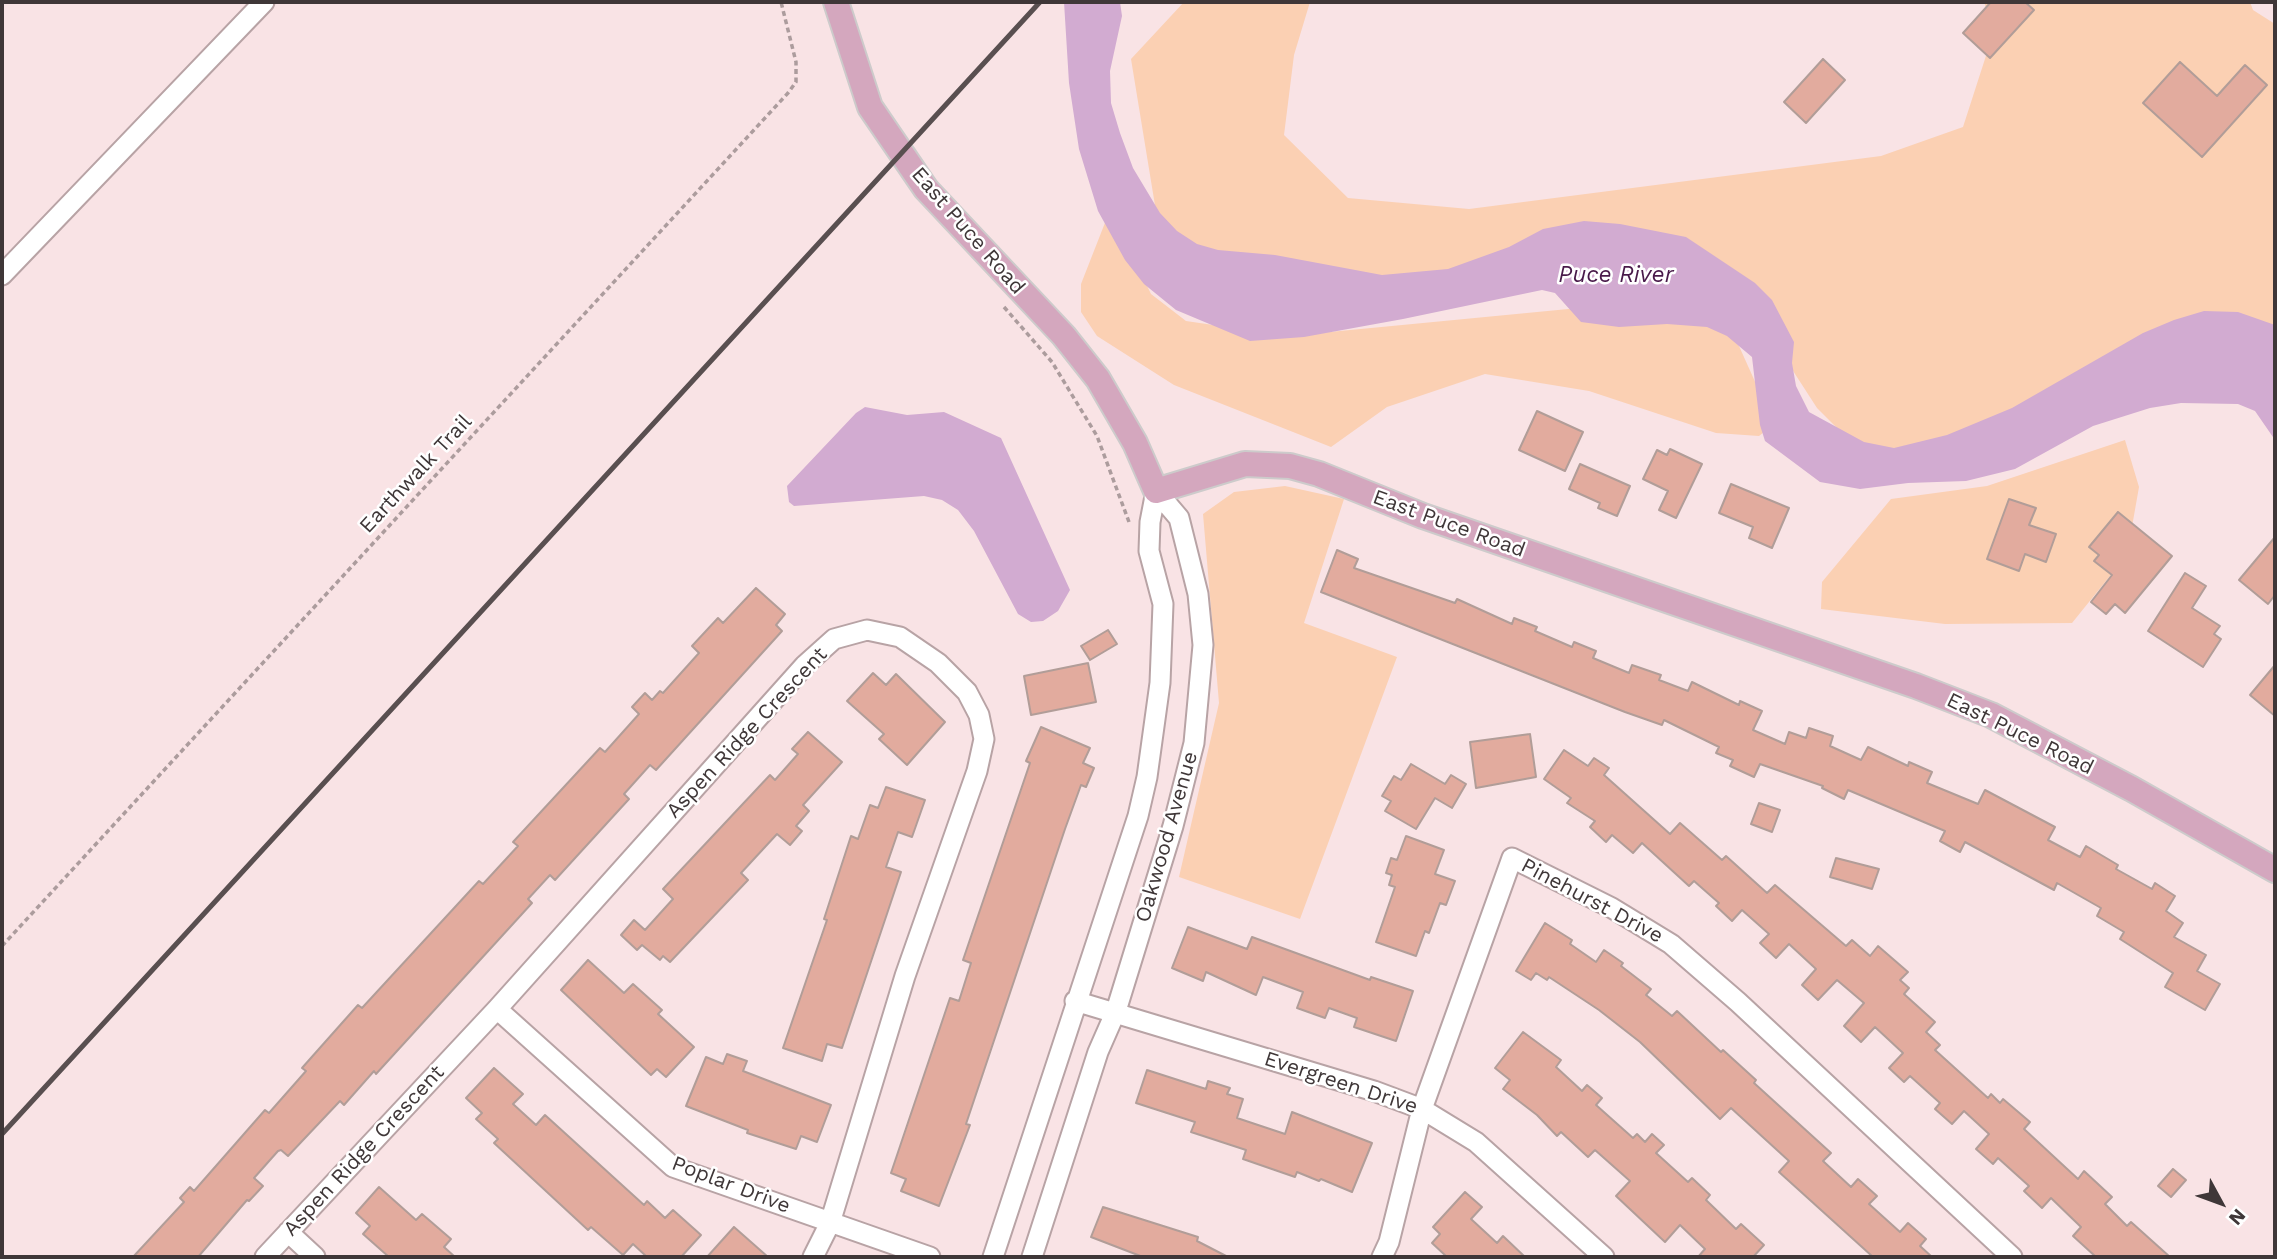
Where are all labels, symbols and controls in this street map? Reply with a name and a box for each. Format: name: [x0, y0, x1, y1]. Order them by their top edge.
street label: East Puce Road: [906, 162, 1030, 300]
water label: Puce River: [1558, 261, 1674, 289]
street label: Earthwalk Trail: [355, 409, 477, 539]
street label: East Puce Road: [1369, 485, 1529, 563]
street label: Aspen Ridge Crescent: [661, 642, 833, 824]
street label: East Puce Road: [1942, 688, 2098, 780]
street label: Oakwood Avenue: [1131, 749, 1203, 925]
street label: Pinehurst Drive: [1517, 853, 1667, 949]
street label: Evergreen Drive: [1261, 1046, 1421, 1120]
street label: Aspen Ridge Crescent: [278, 1060, 450, 1242]
street label: Poplar Drive: [668, 1151, 794, 1219]
north arrow: [2186, 1168, 2256, 1238]
text: N: [2224, 1204, 2251, 1230]

